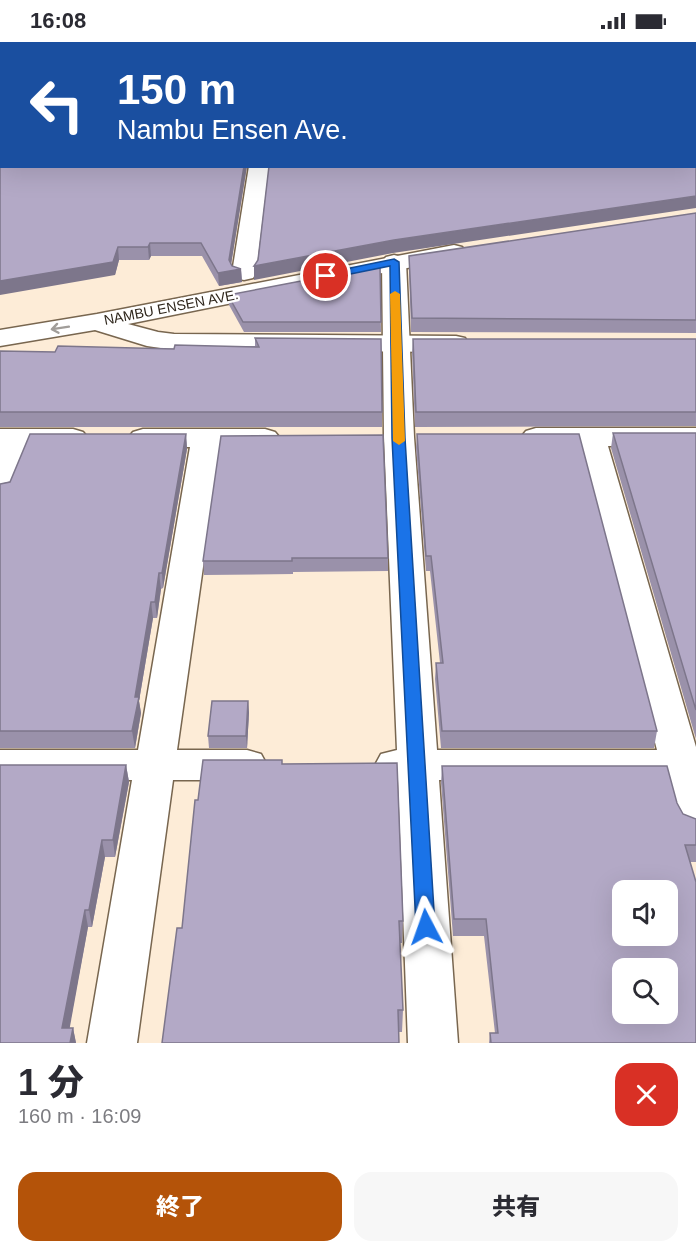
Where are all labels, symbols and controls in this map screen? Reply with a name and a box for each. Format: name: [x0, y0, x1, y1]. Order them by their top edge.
text: 16:08: [30, 8, 86, 33]
icon: left: [18, 66, 96, 144]
text: 150 m: [117, 66, 236, 113]
text: Nambu Ensen Ave.: [117, 115, 348, 145]
pin: [300, 250, 351, 301]
icon: arrive: [309, 259, 342, 292]
street label: NAMBU ENSEN AVE.: [102, 286, 240, 328]
one-way arrow: [50, 323, 70, 334]
map controls: [612, 880, 678, 1024]
button: sound: [612, 880, 678, 946]
position arrow: [394, 895, 458, 959]
button: search: [612, 958, 678, 1024]
text: 1 分: [18, 1062, 84, 1103]
button: close: [615, 1063, 678, 1126]
text: 160 m · 16:09: [18, 1105, 141, 1127]
button: 終了: [18, 1172, 342, 1241]
button: 共有: [354, 1172, 678, 1241]

